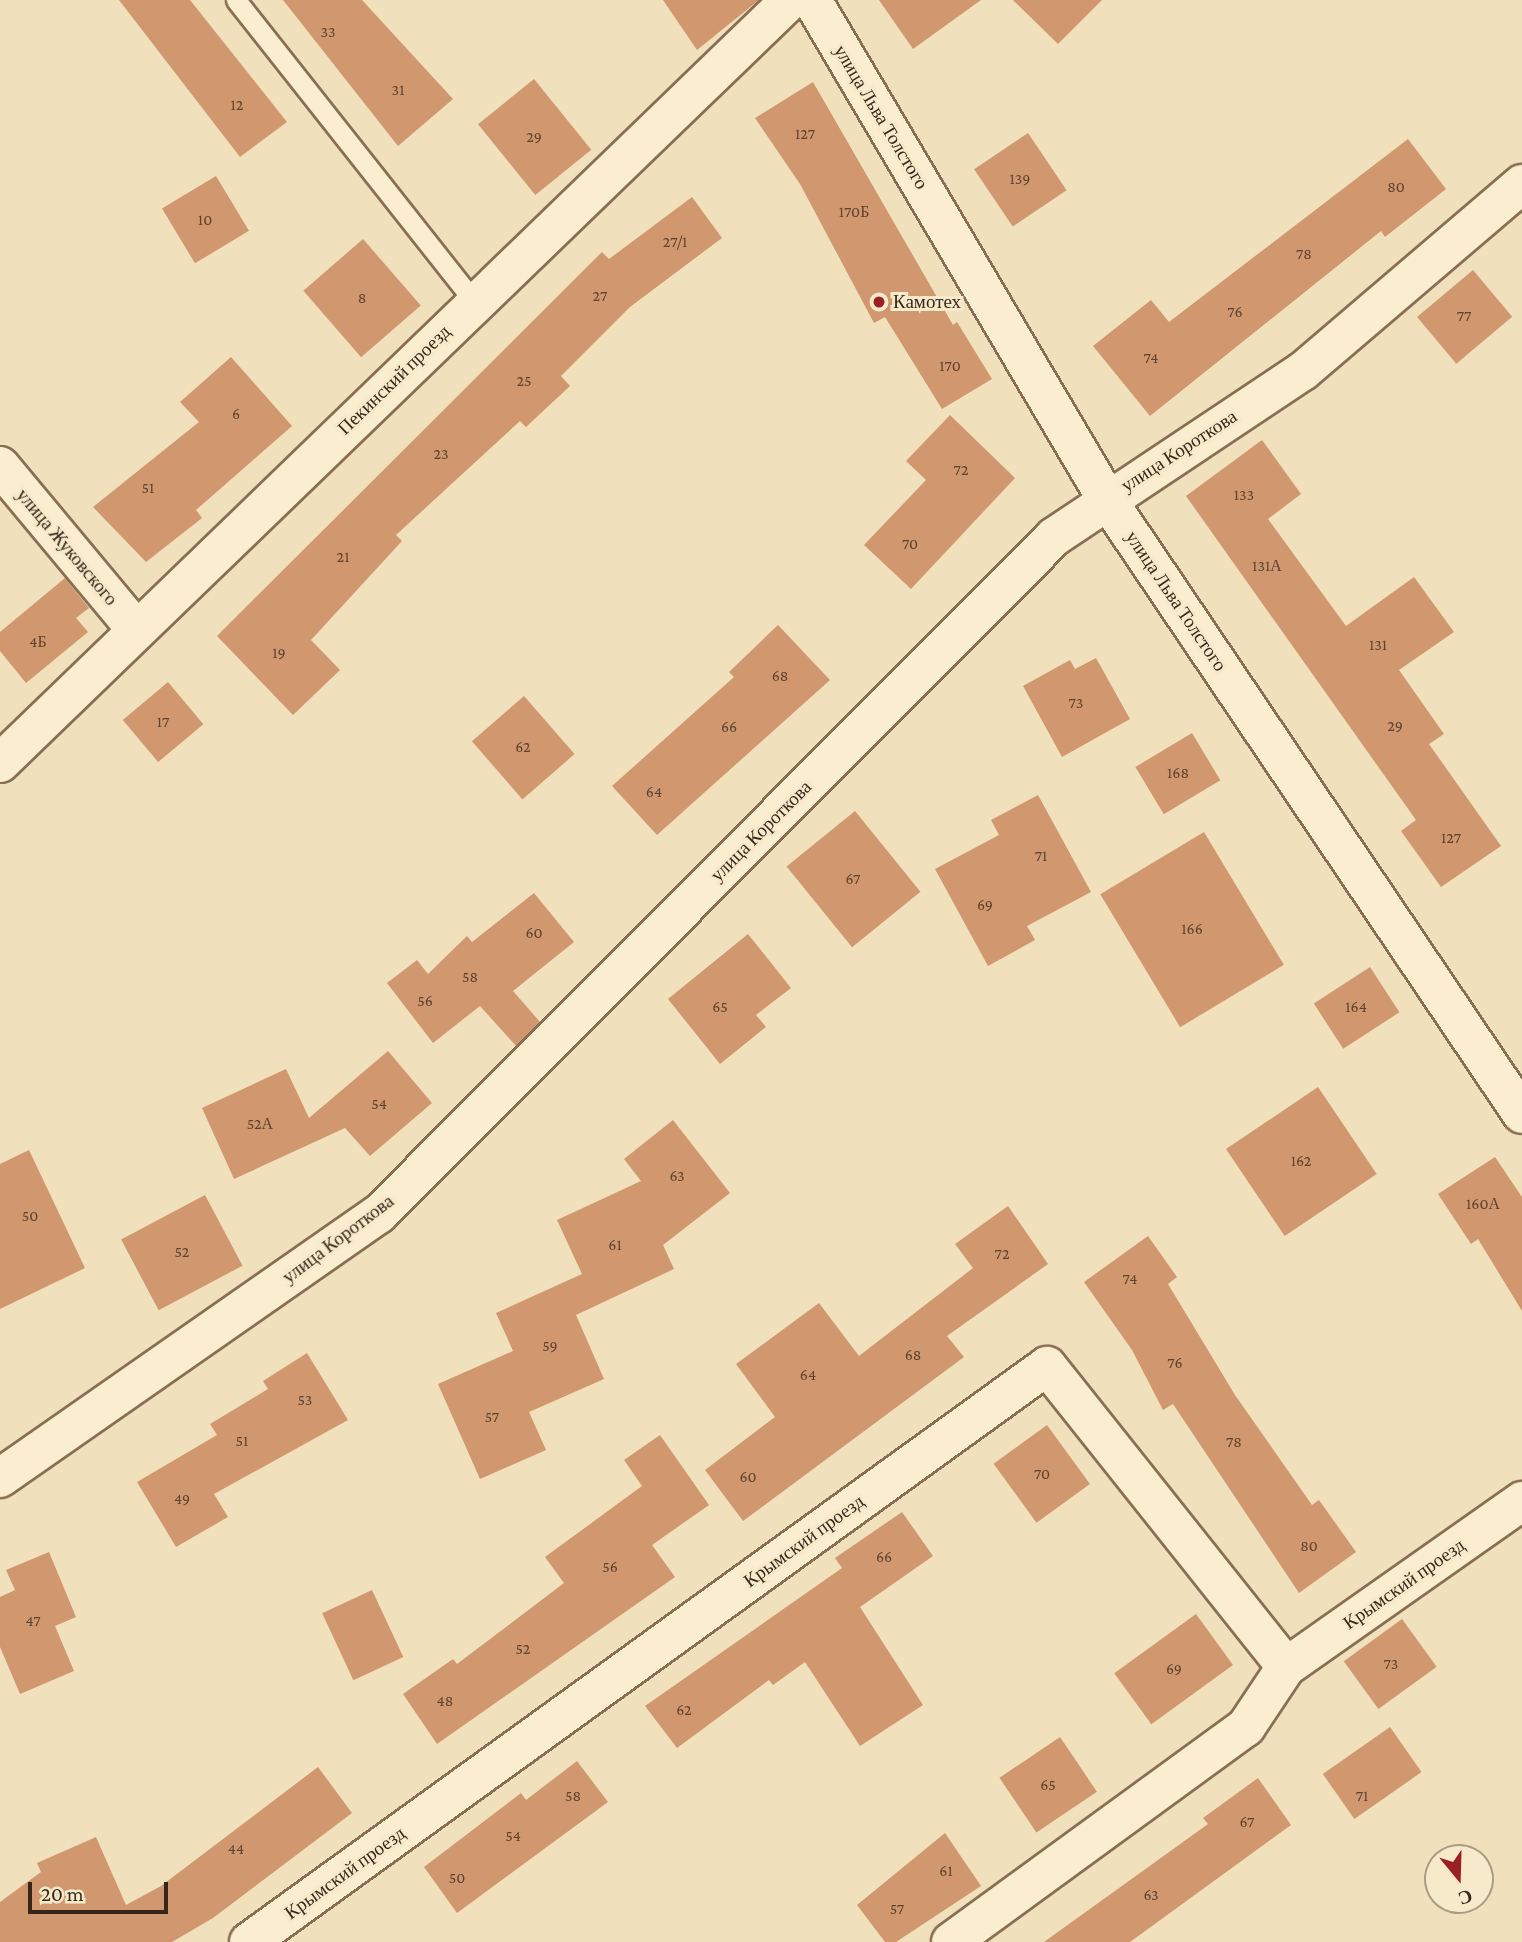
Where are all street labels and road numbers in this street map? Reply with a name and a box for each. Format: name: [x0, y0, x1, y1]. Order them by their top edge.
street label: улица Льва Толстого: [829, 41, 933, 193]
street label: Пекинский проезд: [333, 320, 455, 440]
street label: улица Короткова: [1117, 405, 1241, 497]
street label: улица Жуковского: [11, 484, 123, 610]
street label: улица Льва Толстого: [1121, 526, 1231, 676]
street label: улица Короткова: [706, 776, 816, 886]
street label: улица Короткова: [278, 1190, 398, 1288]
street label: Крымский проезд: [739, 1490, 869, 1592]
street label: Крымский проезд: [1339, 1534, 1469, 1634]
street label: Крымский проезд: [280, 1822, 410, 1924]

